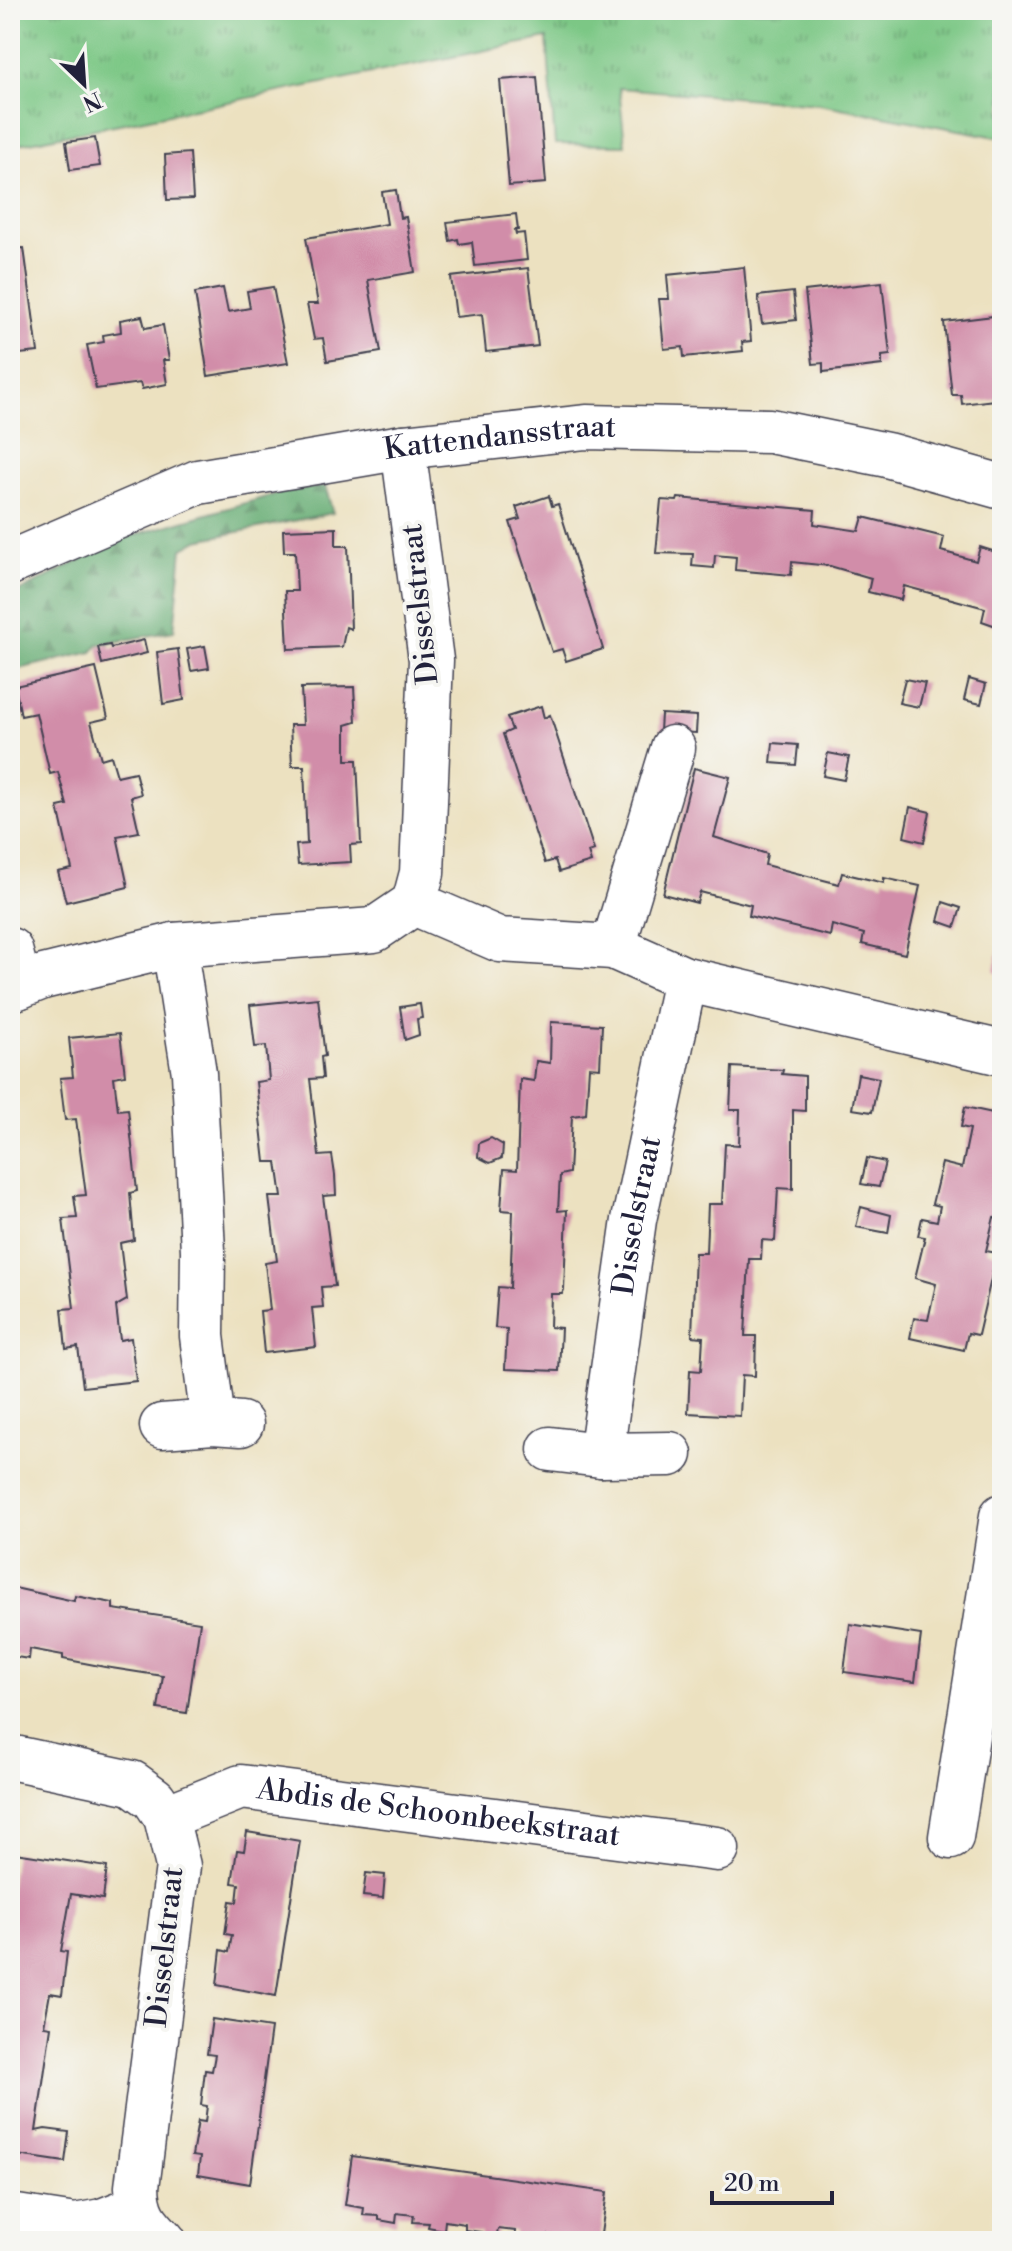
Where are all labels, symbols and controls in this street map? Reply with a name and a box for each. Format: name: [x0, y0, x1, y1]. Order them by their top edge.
north arrow: [44, 44, 124, 124]
text: N: [78, 85, 105, 117]
street label: Kattendansstraat: [381, 408, 617, 469]
street label: Disselstraat: [393, 521, 447, 686]
street label: Disselstraat: [605, 1132, 670, 1298]
street label: Abdis de Schoonbeekstraat: [254, 1770, 623, 1855]
street label: Disselstraat: [138, 1864, 192, 2029]
scale bar: [712, 2155, 832, 2205]
text: 20 m: [724, 2169, 780, 2199]

